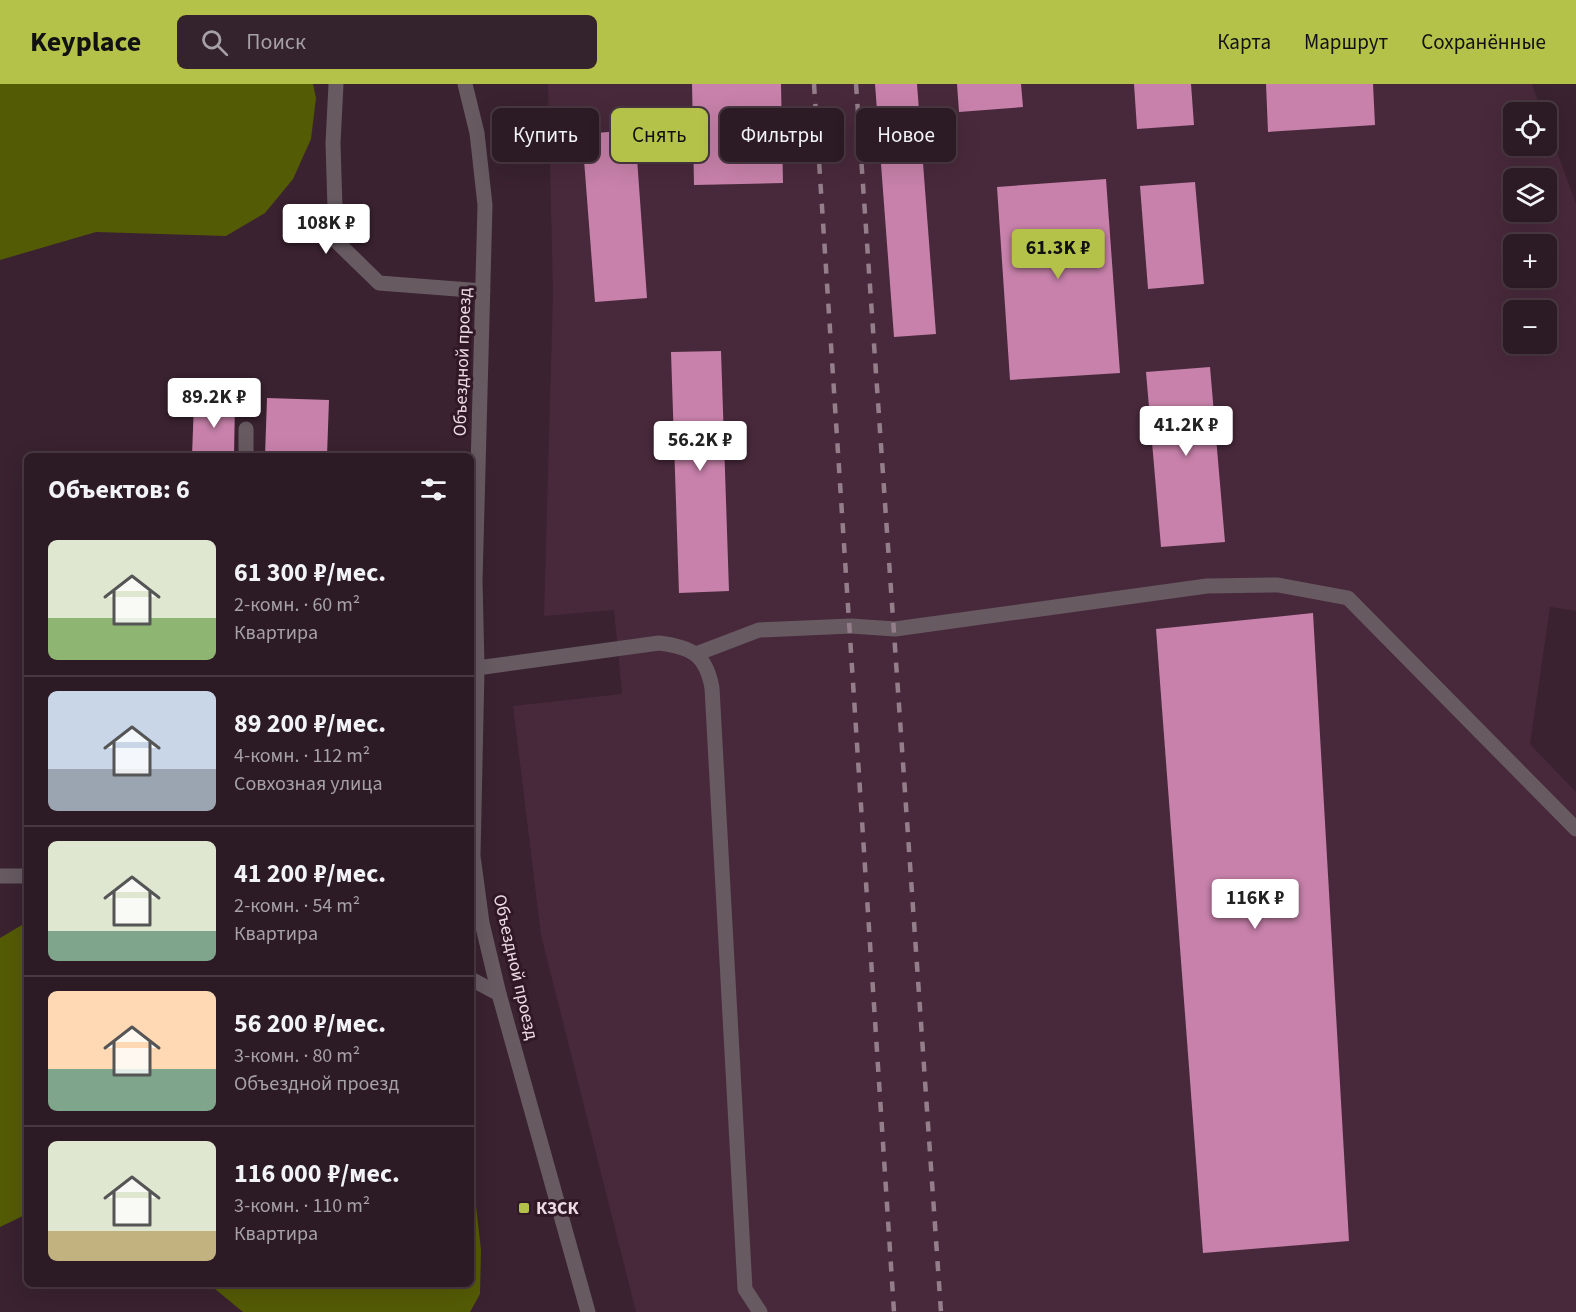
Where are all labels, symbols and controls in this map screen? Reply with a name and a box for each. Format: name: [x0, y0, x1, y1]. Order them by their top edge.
search box: [177, 15, 597, 69]
text: Keyplace: [30, 22, 141, 62]
icon: search: [198, 26, 231, 59]
text: Поиск: [246, 26, 306, 58]
text: Карта: [1217, 27, 1271, 57]
text: Маршрут: [1304, 27, 1388, 57]
text: Сохранённые: [1421, 27, 1546, 57]
map controls: [1503, 102, 1557, 354]
button: locate: [1503, 102, 1557, 156]
chip: Купить: [492, 108, 599, 162]
chip: Снять: [611, 108, 708, 162]
chip: Фильтры: [720, 108, 844, 162]
chip: Новое: [856, 108, 956, 162]
button: layers: [1503, 168, 1557, 222]
pin: 108K ₽: [277, 204, 375, 255]
text: 108K ₽: [297, 209, 355, 237]
pin: 61.3K ₽: [1003, 229, 1113, 280]
text: 61.3K ₽: [1026, 234, 1090, 262]
button: +: [1503, 234, 1557, 288]
street label: Объездной проезд: [447, 287, 478, 437]
button: −: [1503, 300, 1557, 354]
pin: 89.2K ₽: [159, 378, 269, 429]
text: 89.2K ₽: [182, 383, 246, 411]
pin: 41.2K ₽: [1131, 406, 1241, 457]
text: 41.2K ₽: [1154, 411, 1218, 439]
pin: 56.2K ₽: [645, 421, 755, 472]
text: 56.2K ₽: [668, 426, 732, 454]
text: Объектов: 6: [48, 471, 190, 508]
icon: filters: [417, 473, 450, 506]
text: 61 300 ₽/мес.: [234, 554, 386, 591]
icon: home: [96, 564, 168, 636]
text: 2-комн. · 60 m²: [234, 591, 360, 619]
text: Квартира: [234, 619, 318, 647]
text: 89 200 ₽/мес.: [234, 705, 386, 742]
icon: home: [96, 715, 168, 787]
text: 4-комн. · 112 m²: [234, 742, 370, 770]
text: Совхозная улица: [234, 770, 383, 798]
text: 41 200 ₽/мес.: [234, 855, 386, 892]
icon: home: [96, 865, 168, 937]
pin: 116K ₽: [1206, 879, 1304, 930]
text: 116K ₽: [1226, 884, 1284, 912]
text: 2-комн. · 54 m²: [234, 892, 360, 920]
street label: Объездной проезд: [487, 892, 544, 1043]
text: Квартира: [234, 920, 318, 948]
text: 56 200 ₽/мес.: [234, 1005, 386, 1042]
icon: home: [96, 1015, 168, 1087]
text: 3-комн. · 80 m²: [234, 1042, 360, 1070]
text: Объездной проезд: [234, 1070, 399, 1098]
text: 116 000 ₽/мес.: [234, 1155, 400, 1192]
icon: home: [96, 1165, 168, 1237]
text: 3-комн. · 110 m²: [234, 1192, 370, 1220]
place label: КЗСК: [536, 1196, 580, 1221]
marker: КЗСК: [517, 1201, 531, 1215]
text: Квартира: [234, 1220, 318, 1248]

